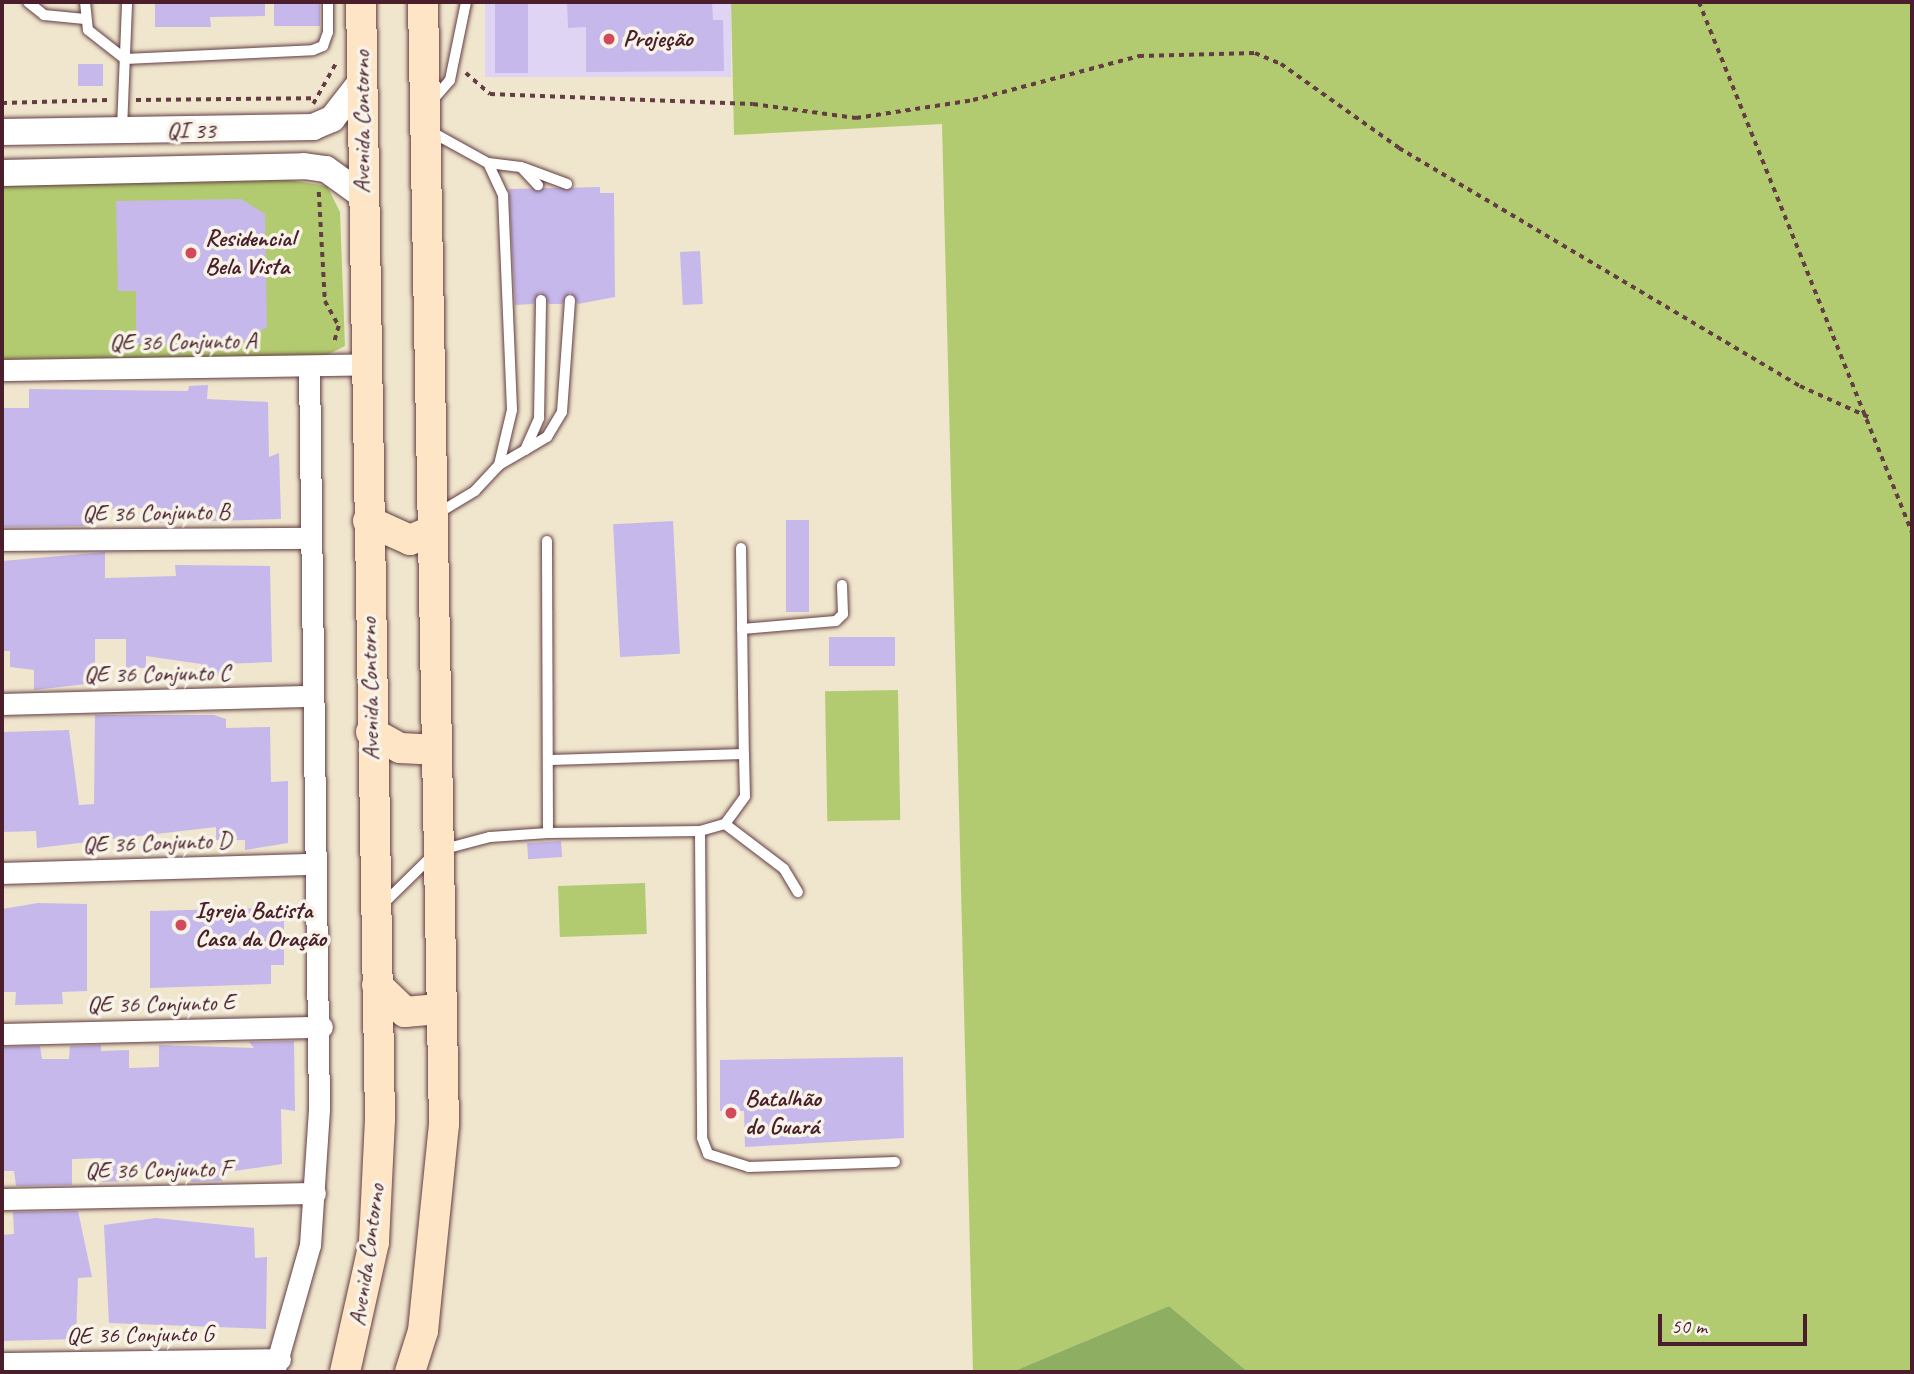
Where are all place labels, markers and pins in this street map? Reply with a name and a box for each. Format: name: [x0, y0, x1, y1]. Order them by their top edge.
place label: Projeção: [623, 25, 692, 53]
marker: Projeção: [601, 31, 617, 47]
place label: Residencial Bela Vista: [205, 225, 295, 281]
marker: Residencial Bela Vista: [183, 245, 199, 261]
place label: Igreja Batista Casa da Oração: [195, 897, 326, 953]
marker: Igreja Batista Casa da Oração: [173, 917, 189, 933]
place label: Batalhão do Guará: [745, 1085, 821, 1141]
marker: Batalhão do Guará: [723, 1105, 739, 1121]

